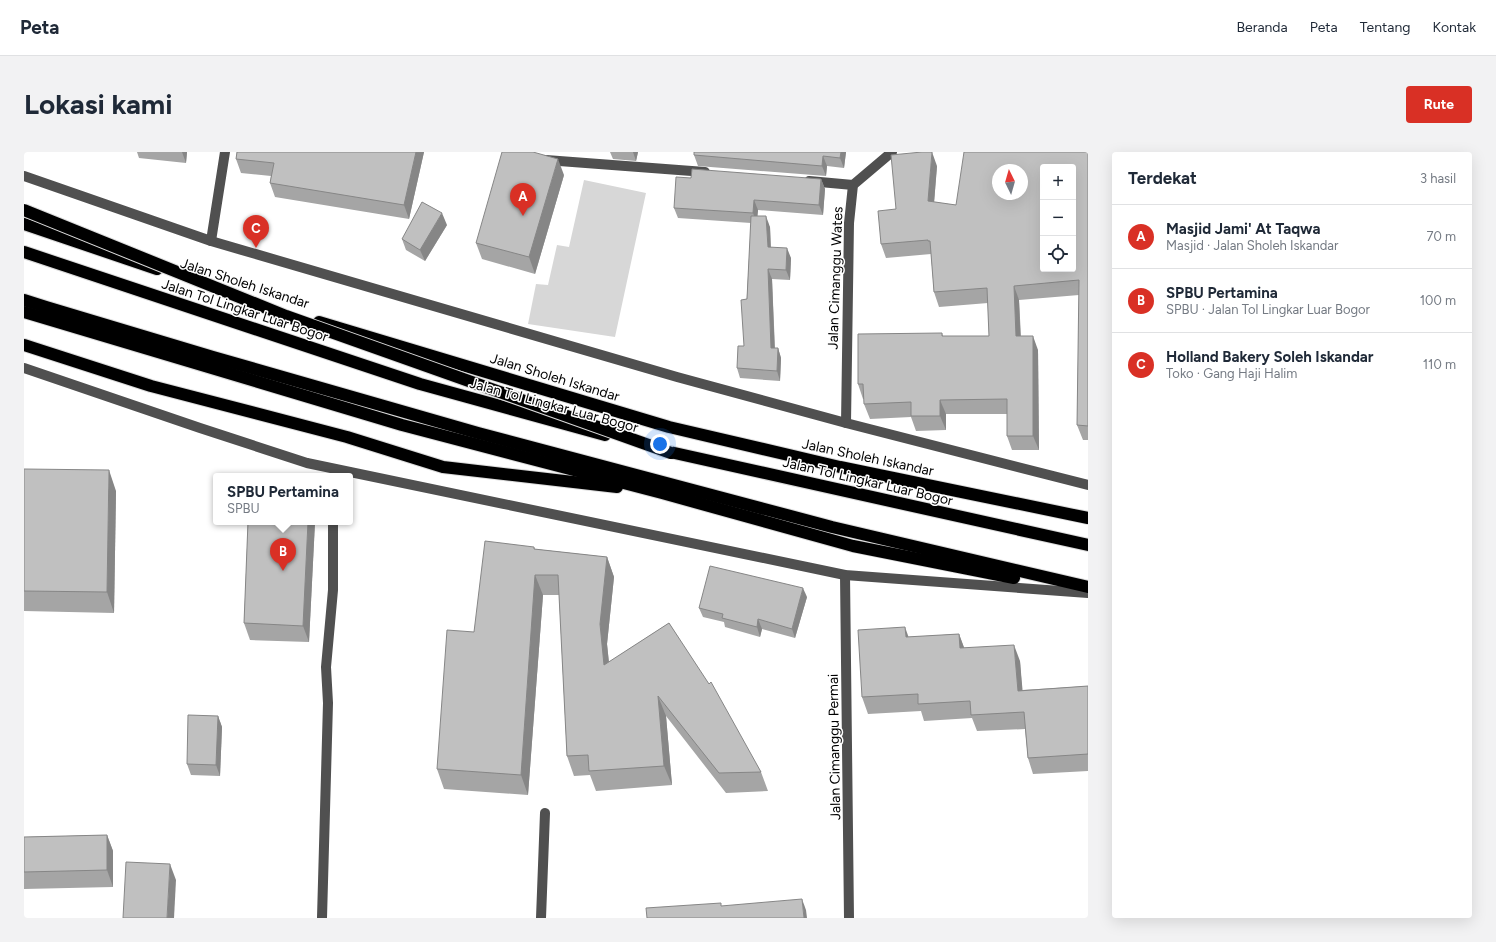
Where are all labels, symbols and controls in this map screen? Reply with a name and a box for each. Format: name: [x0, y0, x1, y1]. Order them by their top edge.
text: Peta: [20, 16, 59, 39]
text: Beranda: [1236, 19, 1288, 36]
text: Peta: [1310, 19, 1338, 36]
text: Tentang: [1360, 19, 1410, 36]
text: Kontak: [1432, 19, 1476, 36]
button: Rute: [1406, 86, 1472, 123]
text: Lokasi kami: [24, 87, 173, 121]
north arrow: [992, 164, 1028, 200]
map controls: [1040, 164, 1076, 272]
button: +: [1040, 164, 1076, 200]
text: Terdekat: [1128, 168, 1197, 188]
text: 3 hasil: [1420, 171, 1456, 186]
pin: A: [510, 183, 536, 216]
button: −: [1040, 200, 1076, 236]
street label: Jalan Cimanggu Wates: [825, 206, 846, 350]
pin: C: [243, 215, 269, 248]
text: Masjid Jami' At Taqwa: [1166, 220, 1320, 238]
text: A: [1136, 229, 1146, 244]
text: 70 m: [1426, 229, 1456, 244]
button: locate: [1040, 236, 1076, 272]
text: Masjid · Jalan Sholeh Iskandar: [1166, 238, 1338, 253]
street label: Jalan Sholeh Iskandar: [178, 255, 312, 312]
street label: Jalan Tol Lingkar Luar Bogor: [159, 275, 330, 346]
text: SPBU Pertamina: [1166, 284, 1278, 302]
text: B: [1137, 293, 1145, 308]
text: 100 m: [1420, 293, 1456, 308]
text: SPBU · Jalan Tol Lingkar Luar Bogor: [1166, 302, 1370, 317]
text: Holland Bakery Soleh Iskandar: [1166, 348, 1373, 366]
street label: Jalan Sholeh Iskandar: [488, 350, 622, 405]
text: C: [1136, 357, 1146, 372]
text: 110 m: [1423, 357, 1456, 372]
text: Toko · Gang Haji Halim: [1166, 366, 1297, 381]
street label: Jalan Tol Lingkar Luar Bogor: [468, 375, 640, 436]
your location: [650, 434, 670, 454]
street label: Jalan Sholeh Iskandar: [800, 435, 936, 480]
street label: Jalan Tol Lingkar Luar Bogor: [781, 454, 955, 509]
popup: [213, 473, 353, 525]
text: SPBU Pertamina: [227, 483, 339, 501]
text: SPBU: [227, 501, 260, 516]
pin: B: [270, 538, 296, 571]
street label: Jalan Cimanggu Permai: [825, 674, 844, 820]

